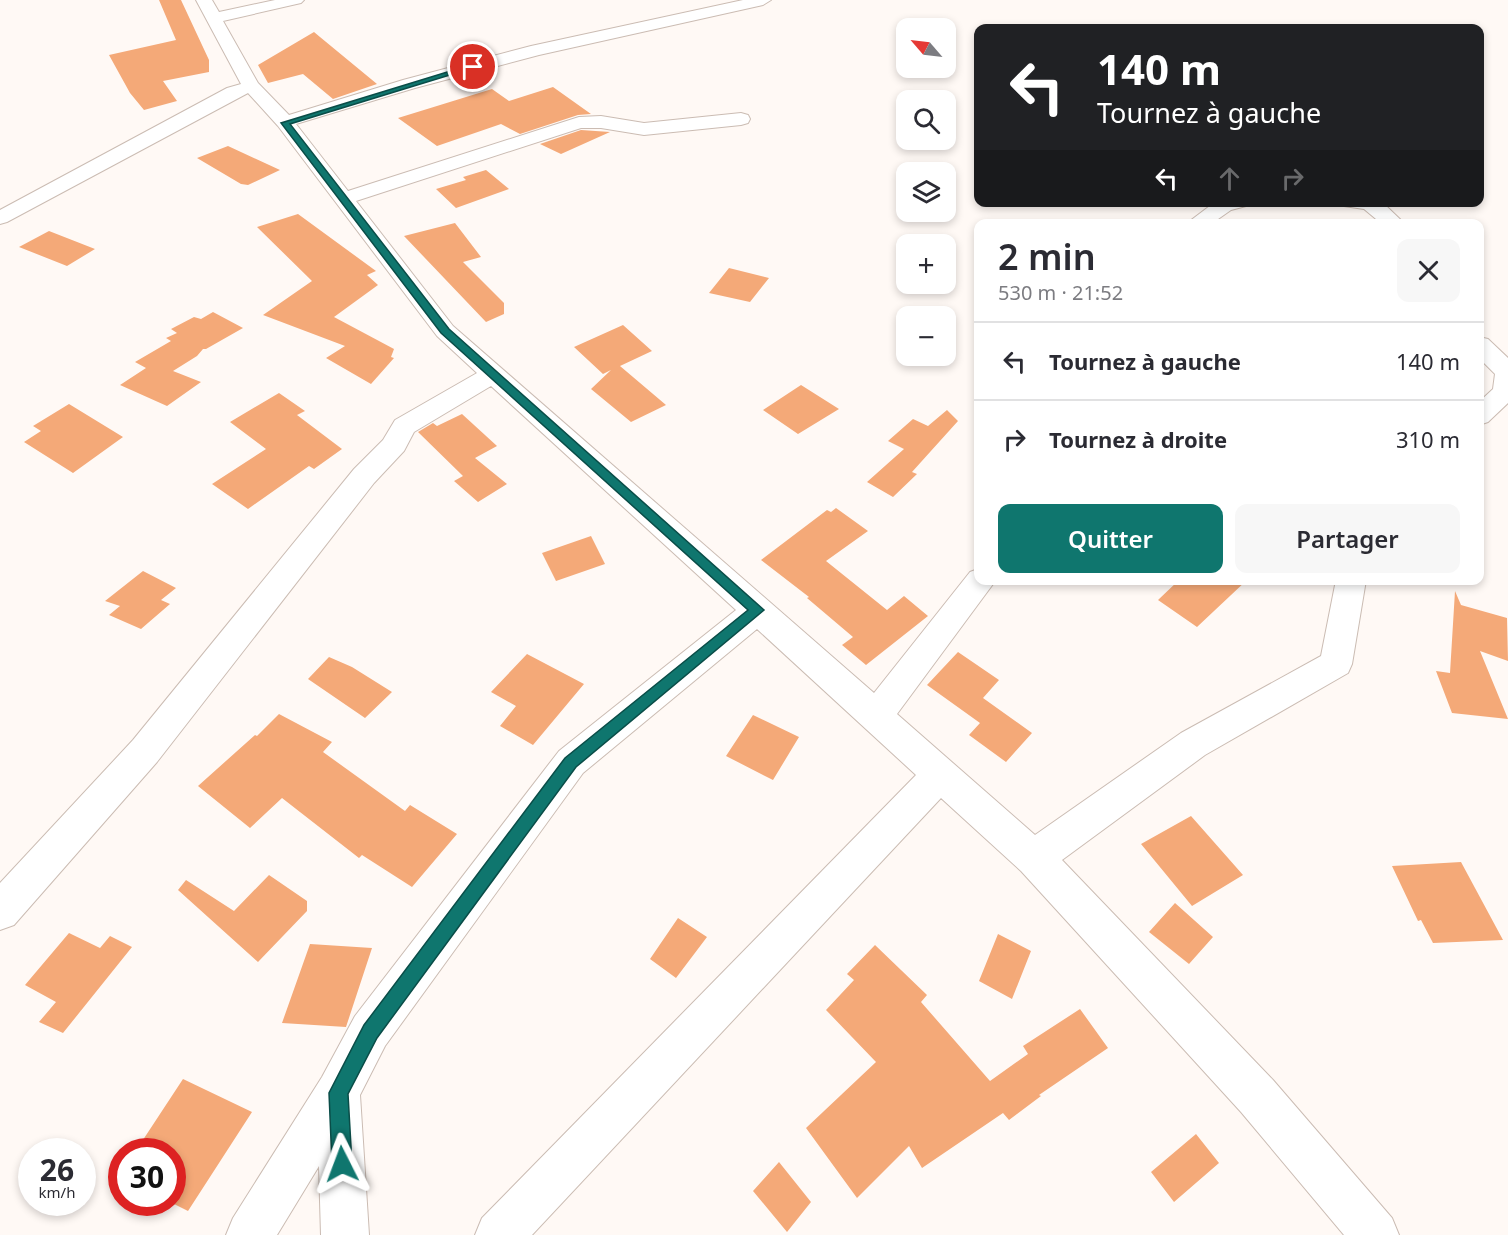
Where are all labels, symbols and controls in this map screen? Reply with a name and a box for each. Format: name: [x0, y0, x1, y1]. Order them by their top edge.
north arrow: [896, 18, 956, 78]
map controls: [896, 18, 956, 366]
text: 140 m: [1097, 40, 1221, 97]
pin: [447, 41, 498, 92]
icon: left: [998, 48, 1076, 126]
icon: arrive: [456, 50, 489, 83]
button: search: [896, 90, 956, 150]
text: Tournez à gauche: [1097, 94, 1321, 131]
button: layers: [896, 162, 956, 222]
icon: left: [1150, 162, 1183, 195]
icon: ahead: [1213, 162, 1246, 195]
icon: right: [1276, 162, 1309, 195]
text: 2 min: [998, 232, 1096, 281]
button: +: [896, 234, 956, 294]
button: close: [1397, 239, 1460, 302]
text: 530 m · 21:52: [998, 279, 1123, 306]
button: −: [896, 306, 956, 366]
icon: left: [998, 345, 1031, 378]
text: Tournez à gauche: [1049, 346, 1241, 376]
text: 140 m: [1396, 346, 1460, 376]
icon: right: [998, 423, 1031, 456]
text: Tournez à droite: [1049, 424, 1227, 454]
text: 310 m: [1396, 424, 1460, 454]
button: Quitter: [998, 504, 1223, 573]
button: Partager: [1235, 504, 1460, 573]
position arrow: [310, 1132, 374, 1196]
speed limit sign: 30: [108, 1138, 186, 1216]
text: 26: [40, 1149, 74, 1190]
text: km/h: [39, 1182, 75, 1202]

